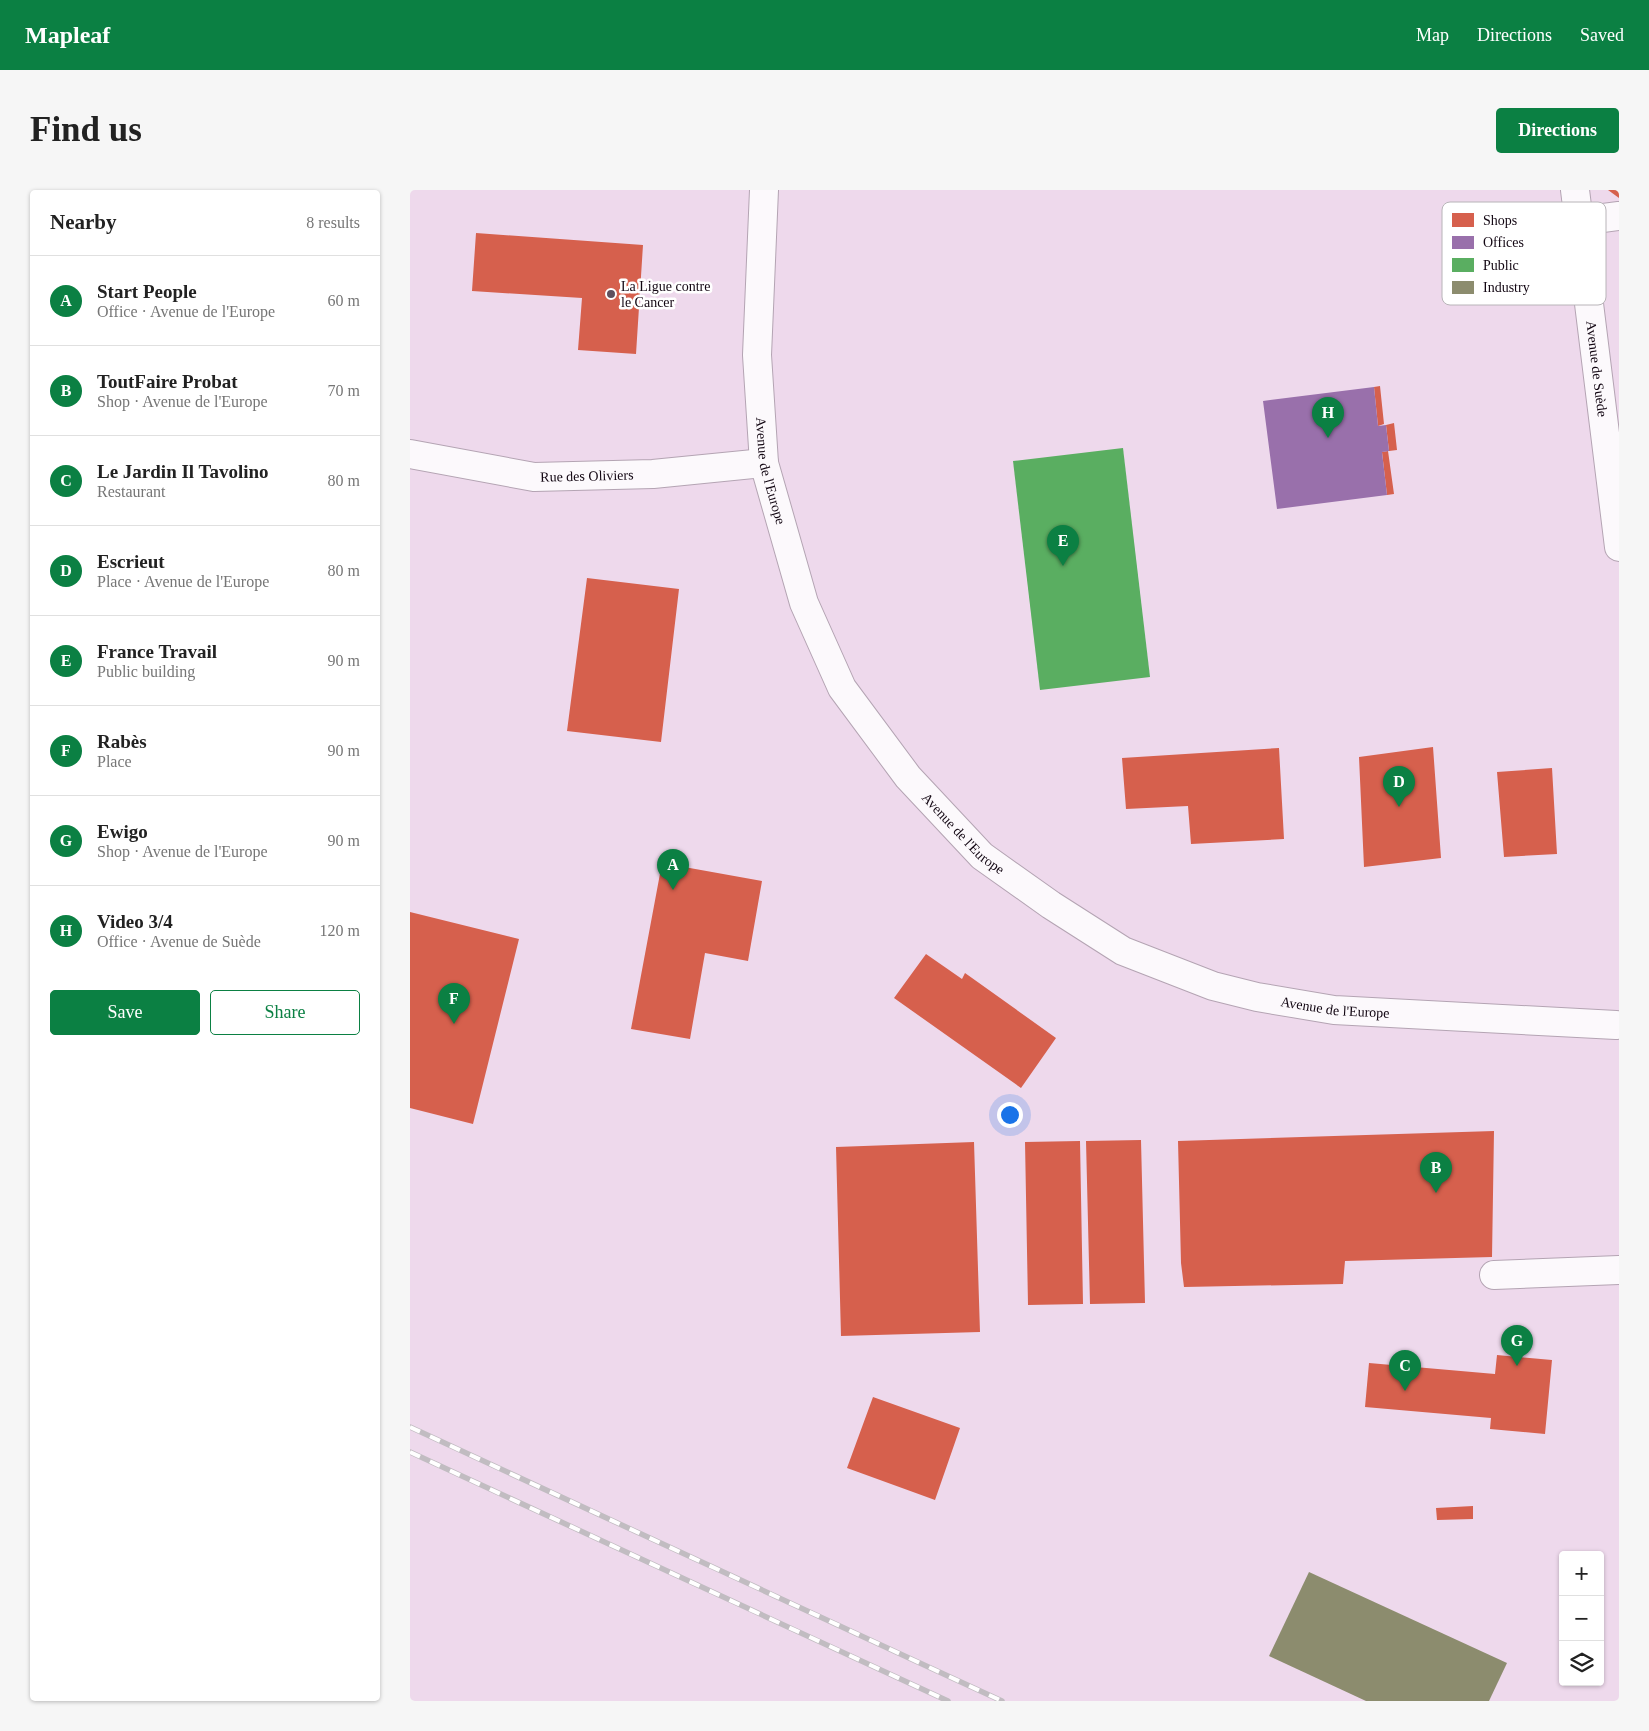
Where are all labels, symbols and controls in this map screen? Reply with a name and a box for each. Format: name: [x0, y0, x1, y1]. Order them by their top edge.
text: Mapleaf: [25, 22, 110, 48]
text: Map: [1416, 25, 1449, 45]
text: Directions: [1477, 25, 1552, 45]
text: Saved: [1580, 25, 1624, 45]
button: Directions: [1496, 108, 1619, 153]
text: Find us: [30, 110, 142, 149]
legend: [1442, 202, 1606, 305]
text: Nearby: [50, 210, 117, 234]
text: Shops: [1483, 213, 1517, 228]
text: 8 results: [306, 214, 360, 231]
text: Offices: [1483, 235, 1524, 250]
text: Public: [1483, 258, 1519, 273]
place label: La Ligue contre le Cancer: [621, 279, 710, 310]
text: Industry: [1483, 280, 1530, 295]
text: Start People: [97, 281, 197, 302]
marker: La Ligue contre le Cancer: [605, 288, 617, 300]
text: A: [60, 292, 72, 309]
text: 60 m: [328, 292, 360, 309]
text: Office · Avenue de l'Europe: [97, 303, 275, 320]
street label: Avenue de Suède: [1584, 320, 1610, 418]
text: ToutFaire Probat: [97, 371, 238, 392]
text: B: [61, 382, 71, 399]
text: 70 m: [328, 382, 360, 399]
text: Shop · Avenue de l'Europe: [97, 393, 268, 410]
pin: H: [1312, 397, 1344, 438]
street label: Avenue de l'Europe: [754, 416, 789, 526]
text: Le Jardin Il Tavolino: [97, 461, 269, 482]
street label: Rue des Oliviers: [540, 467, 634, 484]
text: C: [60, 472, 72, 489]
text: 80 m: [328, 472, 360, 489]
text: Restaurant: [97, 483, 165, 500]
pin: E: [1047, 525, 1079, 566]
text: Escrieut: [97, 551, 165, 572]
text: D: [60, 562, 72, 579]
text: 80 m: [328, 562, 360, 579]
text: Place · Avenue de l'Europe: [97, 573, 269, 590]
text: France Travail: [97, 641, 217, 662]
text: E: [61, 652, 71, 669]
text: 90 m: [328, 652, 360, 669]
text: Public building: [97, 663, 195, 680]
text: Rabès: [97, 731, 147, 752]
text: F: [61, 742, 71, 759]
text: 90 m: [328, 742, 360, 759]
text: Place: [97, 753, 132, 770]
pin: D: [1383, 766, 1415, 807]
street label: Avenue de l'Europe: [919, 790, 1007, 877]
text: Ewigo: [97, 821, 148, 842]
text: G: [60, 832, 72, 849]
text: 90 m: [328, 832, 360, 849]
text: Shop · Avenue de l'Europe: [97, 843, 268, 860]
pin: A: [657, 849, 689, 890]
text: Video 3/4: [97, 911, 173, 932]
text: H: [60, 922, 72, 939]
text: 120 m: [320, 922, 360, 939]
text: Office · Avenue de Suède: [97, 933, 261, 950]
pin: F: [438, 983, 470, 1024]
button: Save: [50, 990, 200, 1035]
button: Share: [210, 990, 360, 1035]
street label: Avenue de l'Europe: [1279, 994, 1390, 1020]
your location: [997, 1102, 1023, 1128]
pin: B: [1420, 1152, 1452, 1193]
pin: G: [1501, 1325, 1533, 1366]
pin: C: [1389, 1350, 1421, 1391]
map controls: [1559, 1551, 1604, 1686]
button: +: [1559, 1551, 1604, 1596]
button: −: [1559, 1596, 1604, 1641]
button: layers: [1559, 1641, 1604, 1686]

